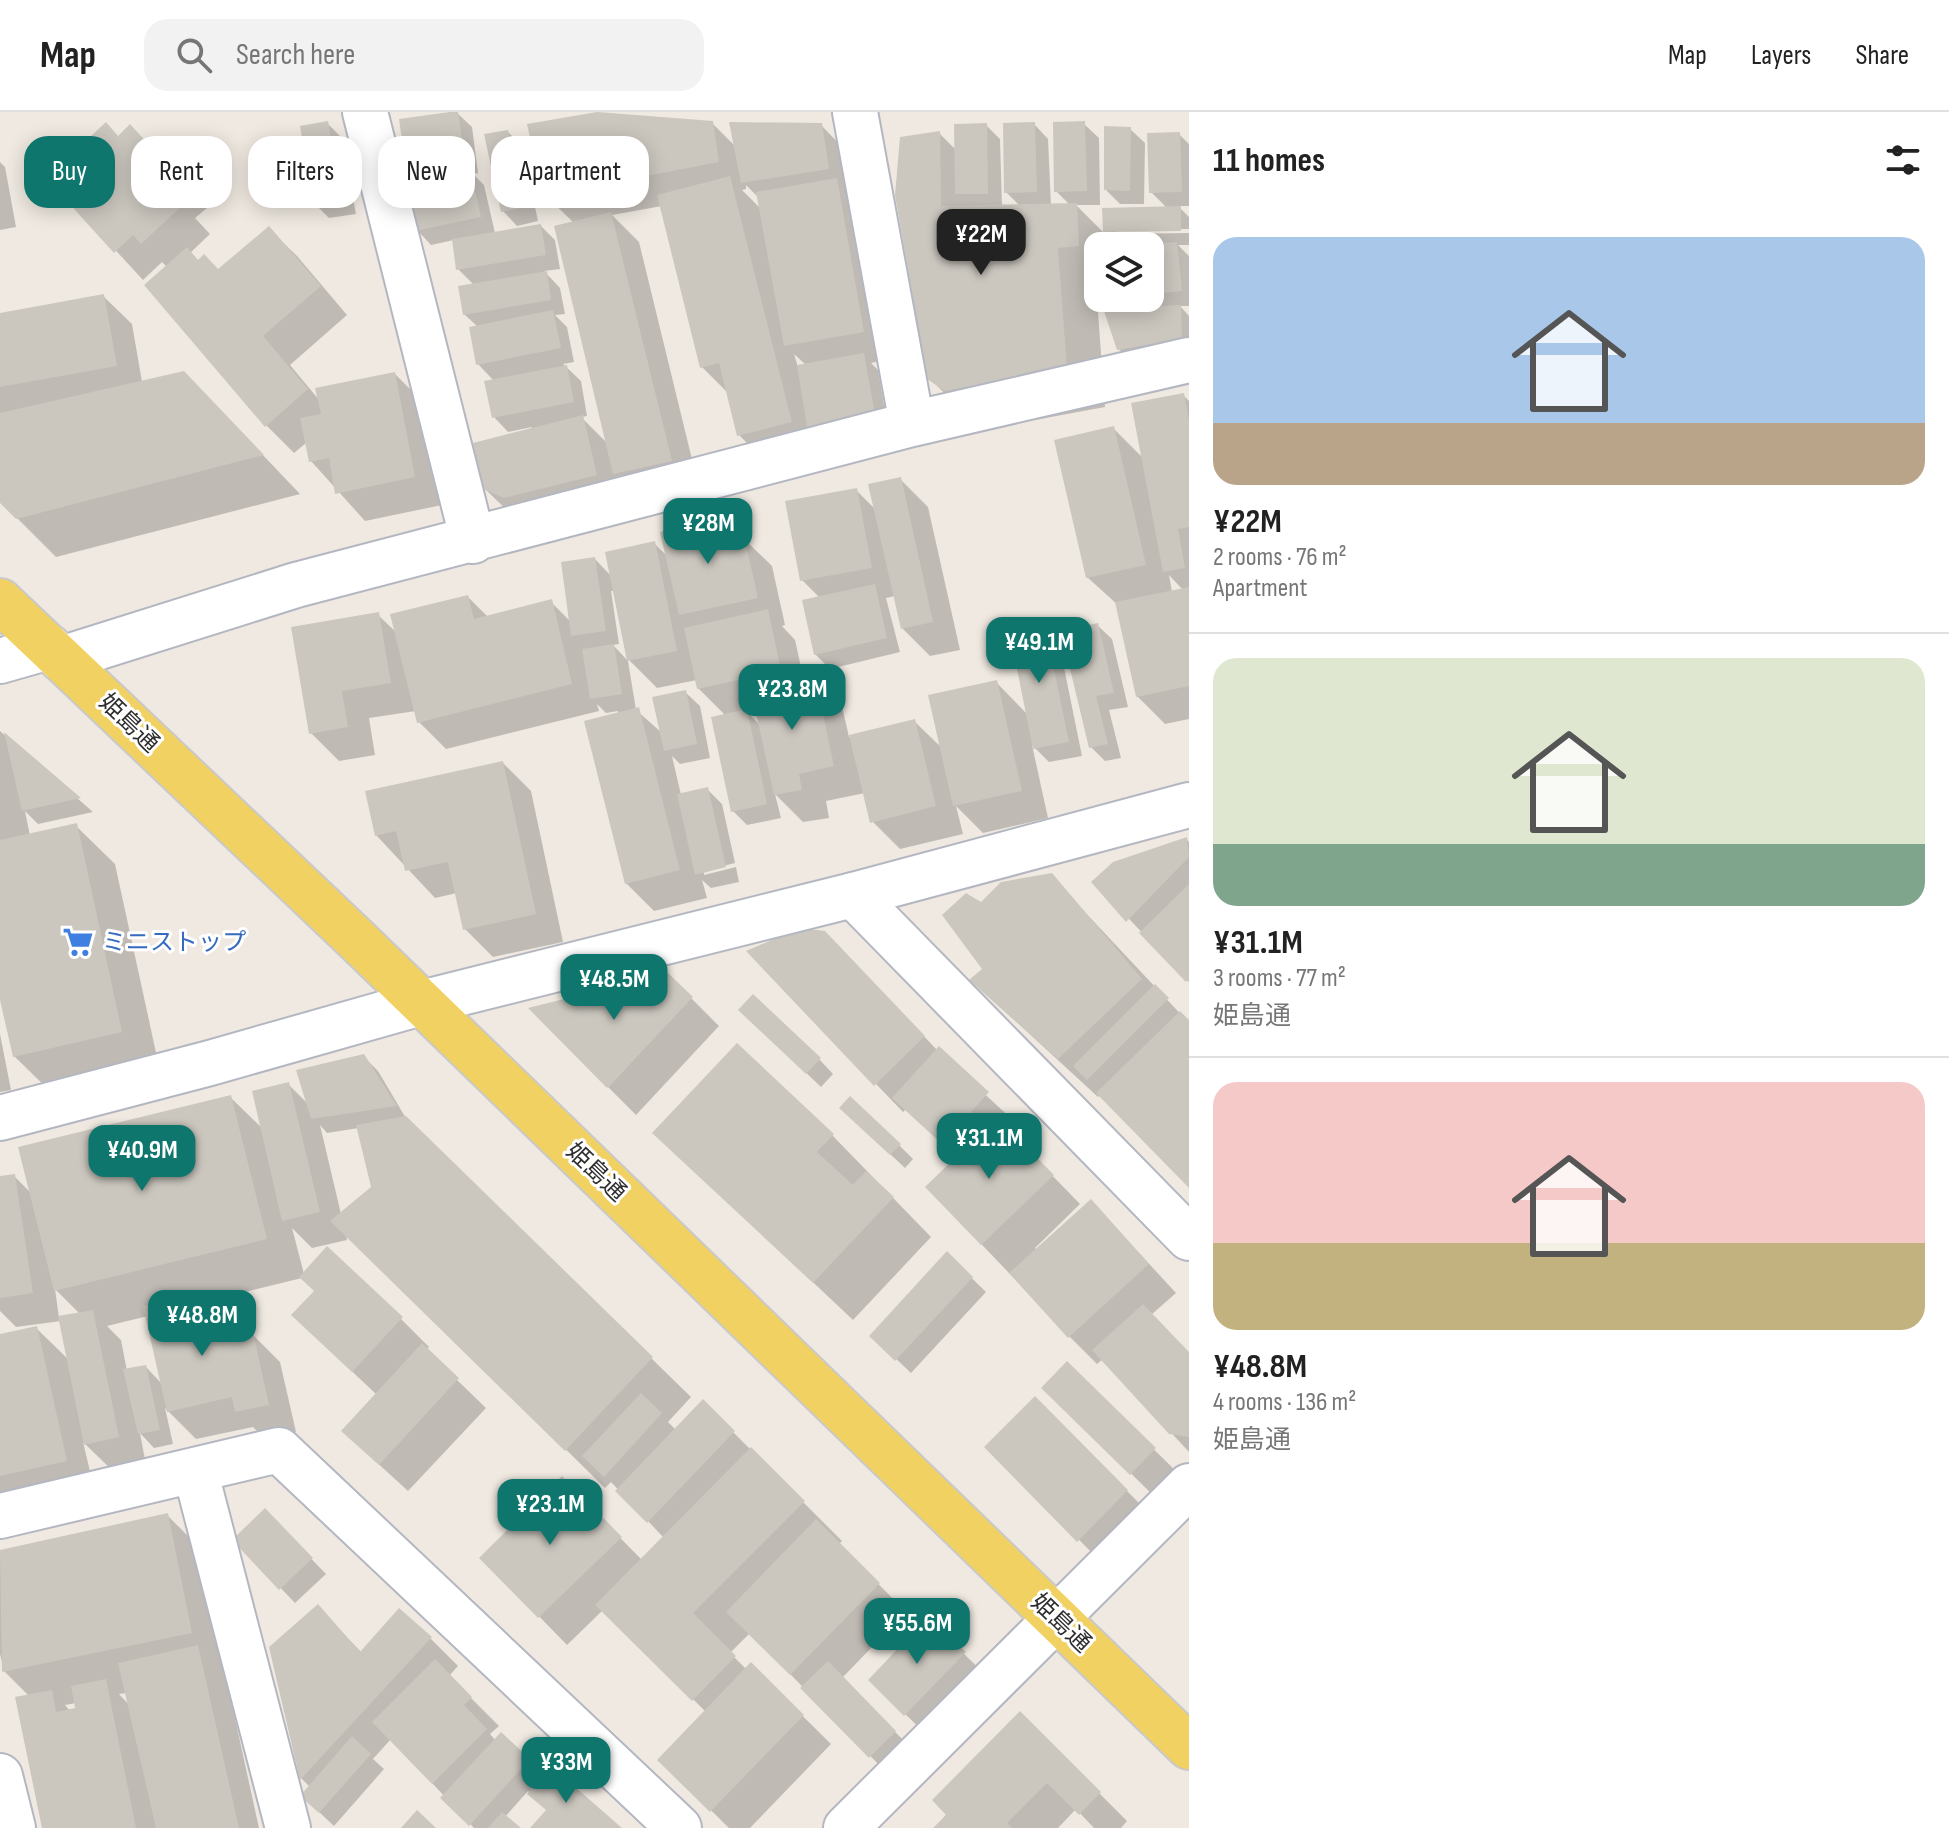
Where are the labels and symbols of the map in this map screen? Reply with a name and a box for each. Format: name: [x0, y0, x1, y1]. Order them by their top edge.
pin: ¥22M: [934, 209, 1028, 277]
pin: ¥28M: [661, 498, 755, 566]
pin: ¥49.1M: [974, 617, 1104, 685]
pin: ¥23.8M: [727, 664, 857, 732]
street label: 姫島通: [93, 688, 165, 758]
supermarket icon: ミニストップ: [61, 925, 95, 959]
place label: ミニストップ: [102, 928, 246, 957]
pin: ¥48.5M: [549, 954, 679, 1022]
pin: ¥31.1M: [924, 1113, 1054, 1181]
pin: ¥40.9M: [77, 1125, 207, 1193]
street label: 姫島通: [560, 1137, 632, 1207]
pin: ¥48.8M: [137, 1290, 267, 1358]
pin: ¥23.1M: [485, 1479, 615, 1547]
street label: 姫島通: [1025, 1588, 1097, 1658]
pin: ¥55.6M: [852, 1598, 982, 1666]
pin: ¥33M: [519, 1737, 613, 1805]

